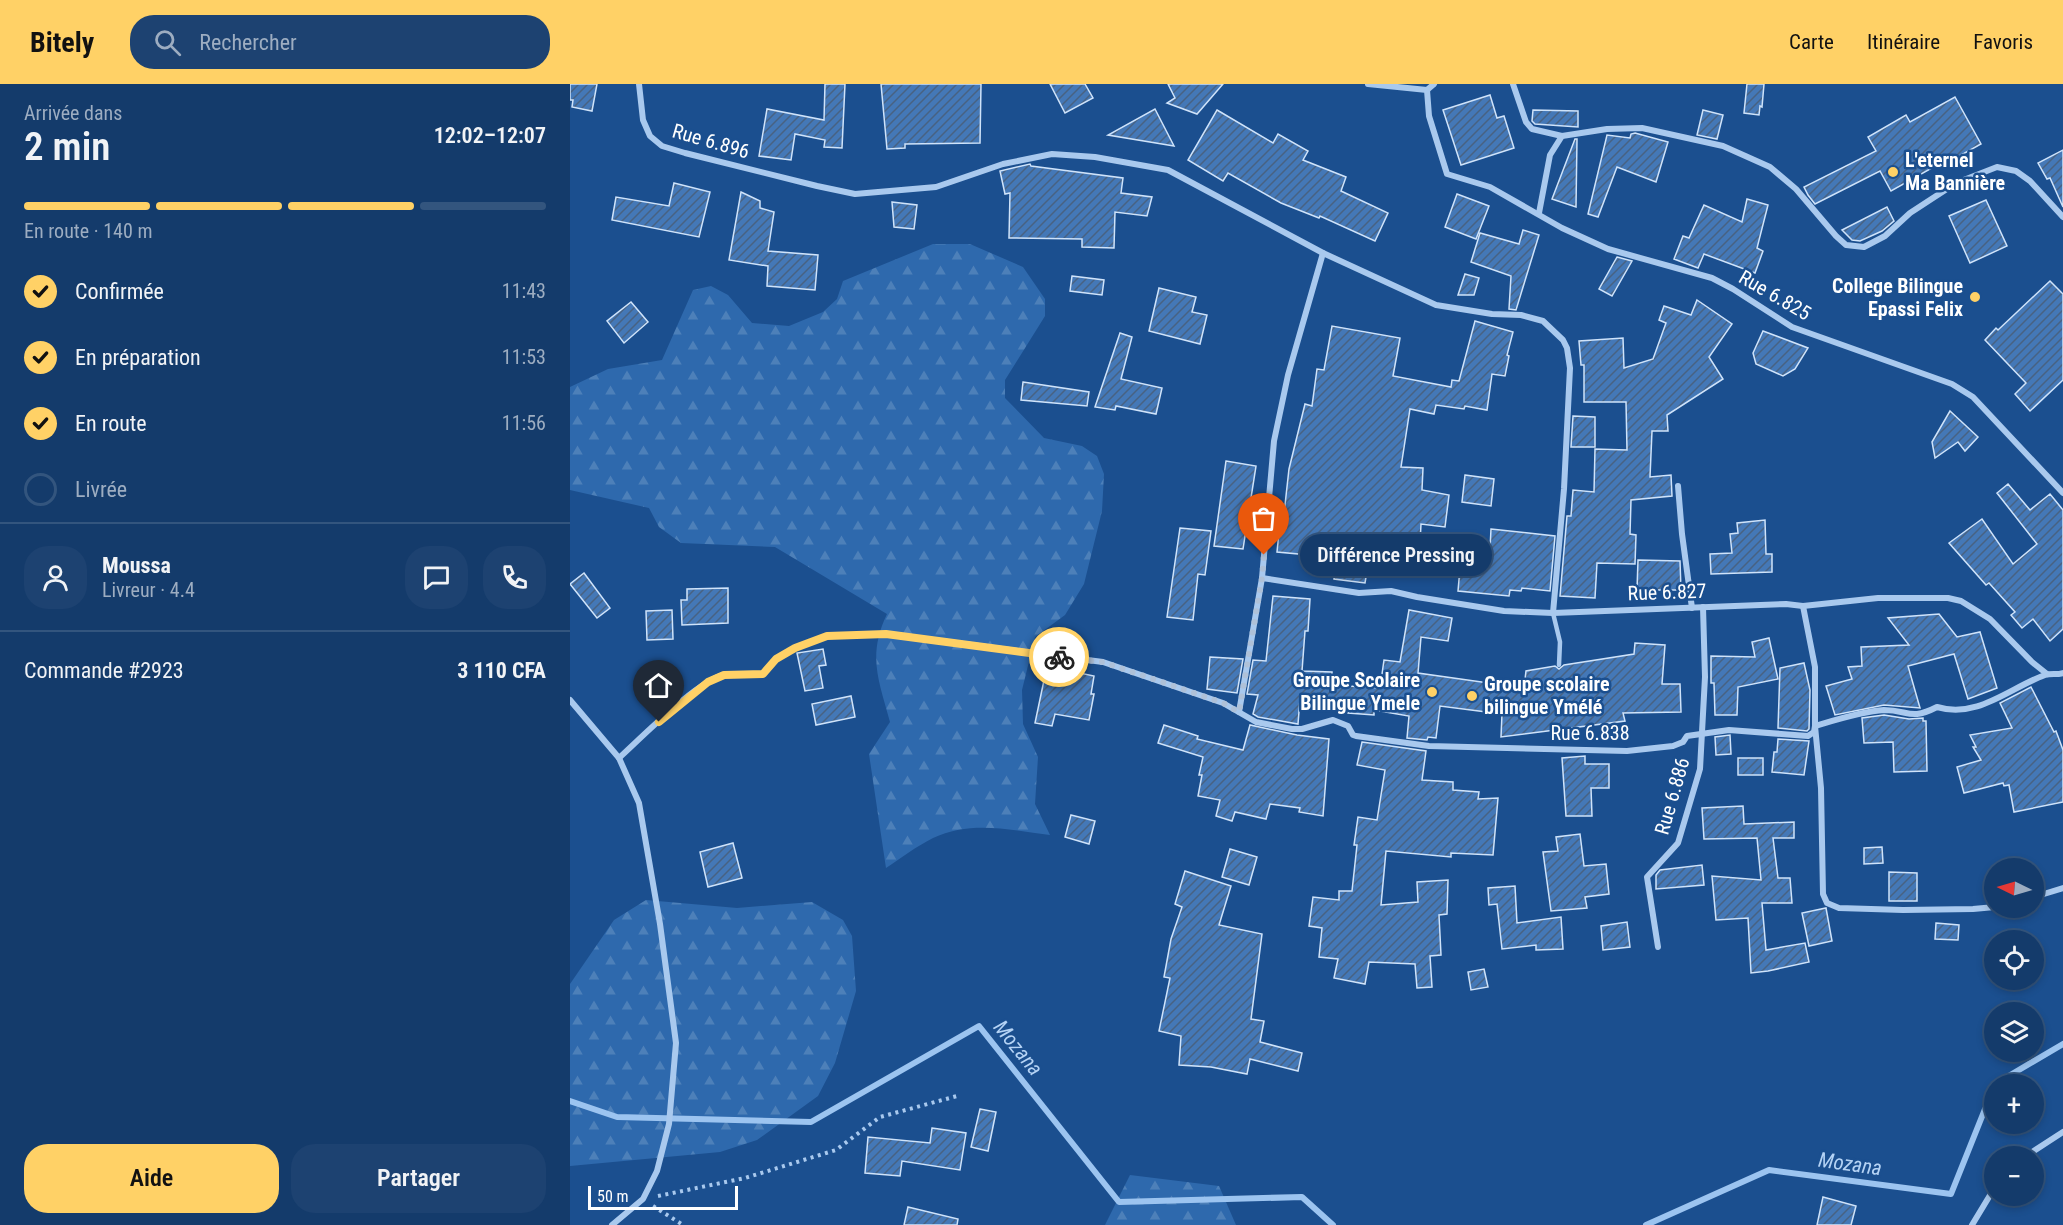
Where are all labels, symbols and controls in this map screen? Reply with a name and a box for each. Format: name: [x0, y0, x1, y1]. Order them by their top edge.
search box: [130, 15, 550, 69]
text: Bitely: [30, 26, 94, 59]
icon: search: [151, 26, 184, 59]
text: Rechercher: [199, 30, 297, 55]
text: Carte: [1789, 30, 1834, 54]
text: Itinéraire: [1867, 30, 1940, 54]
text: Favoris: [1973, 30, 2033, 54]
text: Arrivée dans: [24, 101, 122, 125]
street label: Rue 6.896: [670, 119, 752, 163]
text: 12:02–12:07: [434, 123, 546, 148]
text: 2 min: [24, 124, 110, 170]
place label: L'eternel Ma Bannière: [1905, 148, 2005, 195]
marker: L'eternel Ma Bannière: [1886, 165, 1900, 179]
text: En route · 140 m: [24, 219, 152, 243]
street label: Rue 6.825: [1735, 265, 1815, 325]
place label: College Bilingue Epassi Felix: [1832, 274, 1963, 321]
icon: check: [24, 275, 57, 308]
text: Confirmée: [75, 279, 164, 304]
text: 11:43: [502, 279, 546, 303]
marker: College Bilingue Epassi Felix: [1968, 290, 1982, 304]
icon: check: [24, 341, 57, 374]
text: En préparation: [75, 345, 201, 370]
text: 11:53: [502, 345, 546, 369]
icon: check: [24, 407, 57, 440]
text: En route: [75, 411, 147, 436]
text: 11:56: [502, 411, 546, 435]
text: Livrée: [75, 477, 127, 502]
pin: [1238, 493, 1289, 555]
icon: bag: [1247, 502, 1280, 535]
callout: Différence Pressing: [1300, 534, 1492, 576]
text: Différence Pressing: [1317, 543, 1475, 567]
button: person: [24, 546, 87, 609]
button: chat: [405, 546, 468, 609]
button: phone: [483, 546, 546, 609]
text: Moussa: [102, 553, 171, 578]
text: Livreur · 4.4: [102, 578, 195, 602]
street label: Rue 6.827: [1627, 579, 1707, 605]
courier: [1029, 627, 1089, 687]
icon: bike: [1043, 641, 1076, 674]
text: Commande #2923: [24, 658, 184, 683]
text: 3 110 CFA: [457, 658, 546, 683]
pin: [633, 660, 684, 722]
place label: Groupe Scolaire Bilingue Ymele: [1293, 668, 1420, 715]
icon: home: [642, 669, 675, 702]
place label: Groupe scolaire bilingue Ymélé: [1484, 672, 1610, 719]
marker: Groupe Scolaire Bilingue Ymele: [1425, 685, 1439, 699]
marker: Groupe scolaire bilingue Ymélé: [1465, 689, 1479, 703]
street label: Rue 6.838: [1550, 721, 1630, 745]
street label: Rue 6.886: [1650, 755, 1694, 837]
north arrow: [1984, 858, 2044, 918]
map controls: [1984, 858, 2044, 1206]
button: locate: [1984, 930, 2044, 990]
button: layers: [1984, 1002, 2044, 1062]
water label: Mozana: [989, 1016, 1047, 1080]
button: +: [1984, 1074, 2044, 1134]
button: Aide: [24, 1144, 279, 1213]
button: Partager: [291, 1144, 546, 1213]
button: −: [1984, 1146, 2044, 1206]
water label: Mozana: [1817, 1148, 1883, 1180]
scale bar: [588, 1183, 738, 1210]
text: 50 m: [597, 1187, 629, 1206]

